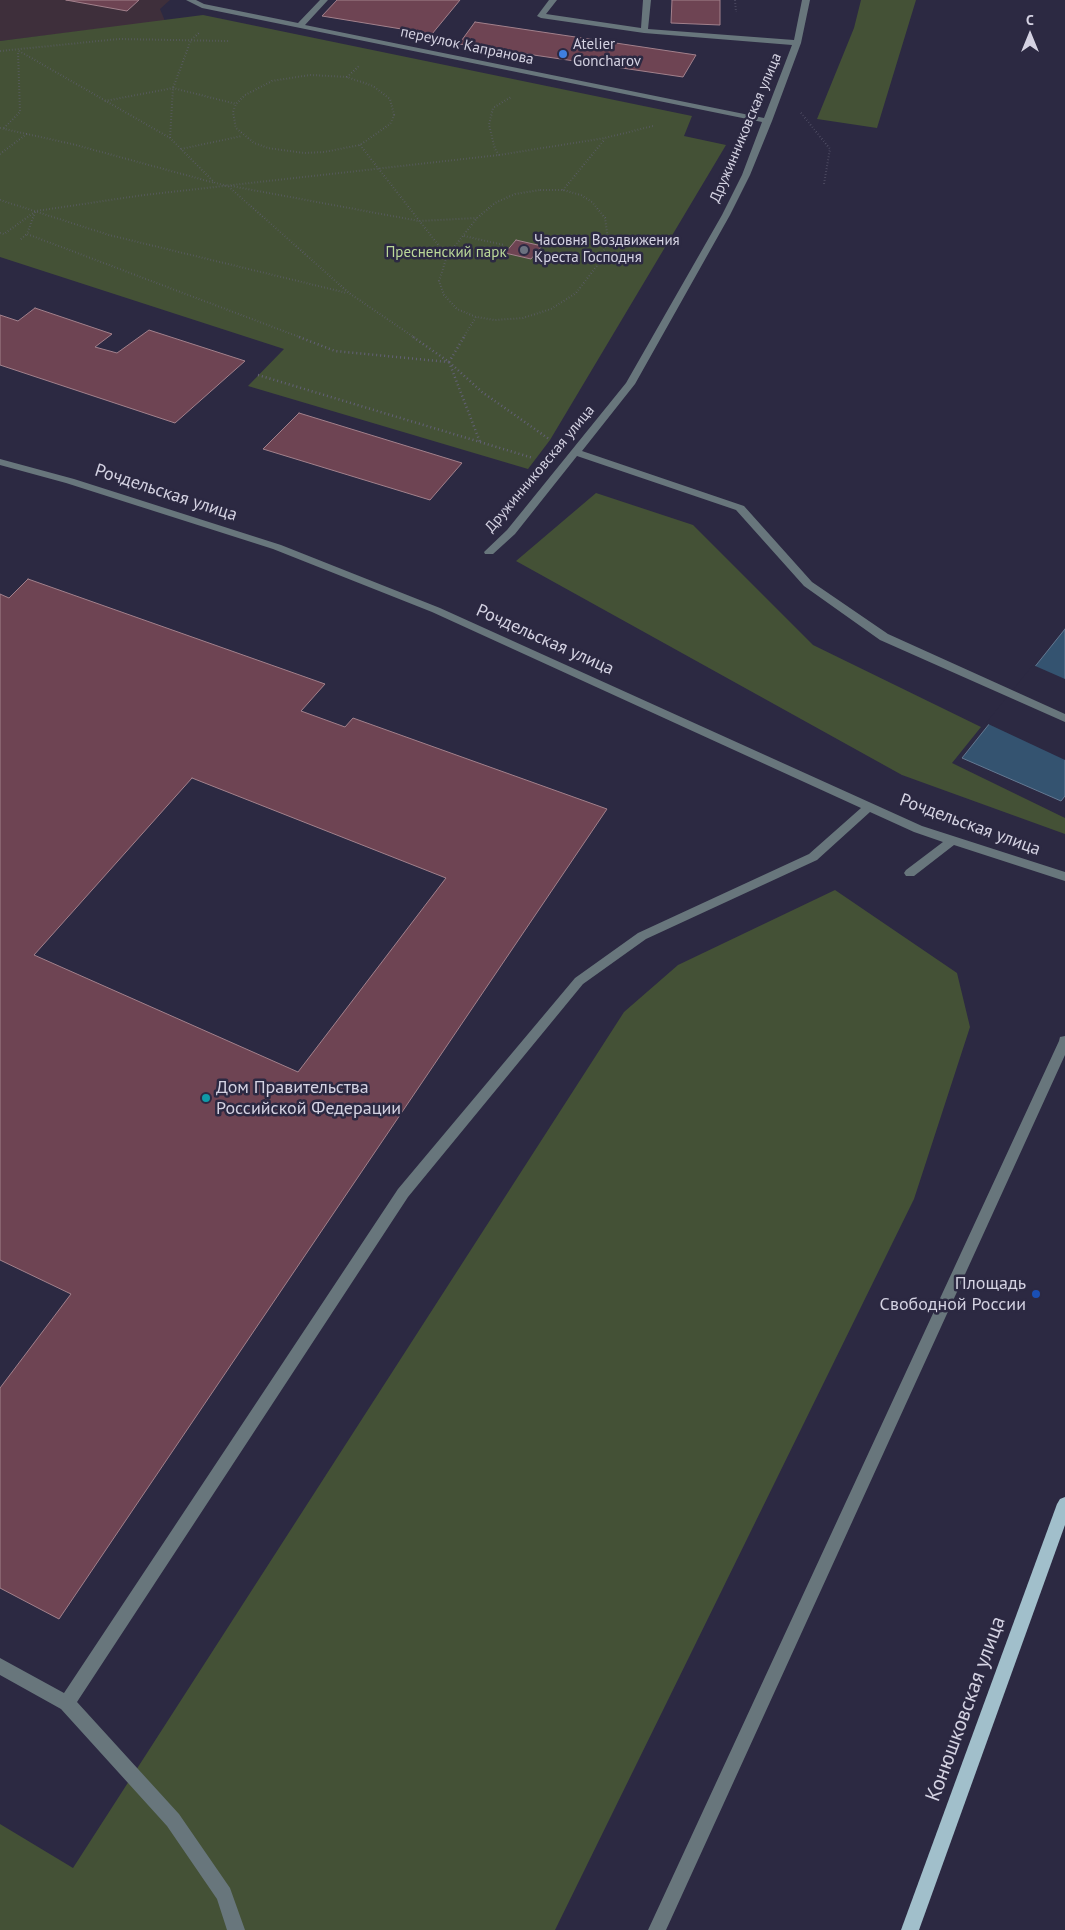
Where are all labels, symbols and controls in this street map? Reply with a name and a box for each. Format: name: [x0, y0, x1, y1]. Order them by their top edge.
north arrow: [1005, 10, 1055, 60]
text: С: [1026, 11, 1034, 29]
street label: переулок Капранова: [399, 23, 535, 69]
place label: Atelier Goncharov: [573, 36, 641, 71]
marker: Atelier Goncharov: [557, 48, 569, 60]
street label: Дружинниковская улица: [706, 51, 786, 205]
place label: Часовня Воздвижения Креста Господня: [534, 232, 680, 267]
park label: Пресненский парк: [385, 244, 507, 262]
marker: Часовня Воздвижения Креста Господня: [518, 244, 530, 256]
street label: Дружинниковская улица: [481, 402, 599, 536]
street label: Рочдельская улица: [92, 460, 240, 526]
street label: Рочдельская улица: [473, 600, 617, 680]
street label: Рочдельская улица: [897, 789, 1043, 861]
place label: Дом Правительства Российской Федерации: [216, 1077, 401, 1120]
marker: Дом Правительства Российской Федерации: [200, 1092, 212, 1104]
place label: Площадь Свободной России: [880, 1273, 1026, 1316]
marker: Площадь Свободной России: [1030, 1288, 1042, 1300]
street label: Конюшковская улица: [921, 1613, 1011, 1805]

